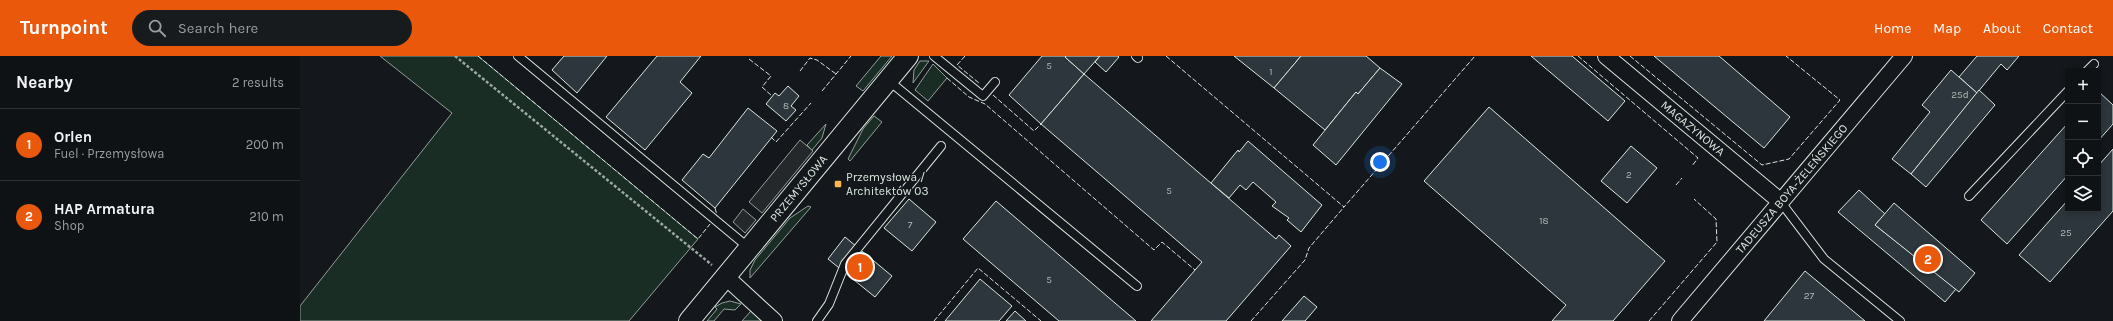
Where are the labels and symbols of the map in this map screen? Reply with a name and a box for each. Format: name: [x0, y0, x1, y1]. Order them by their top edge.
house number: 5: [1046, 60, 1052, 72]
house number: 1: [1269, 66, 1273, 78]
house number: 25d: [1951, 89, 1969, 101]
street label: MAGAZYNOWA: [1658, 98, 1728, 159]
house number: 8: [783, 100, 789, 112]
street label: TADEUSZA BOYA-ŻELEŃSKIEGO: [1733, 121, 1851, 257]
street label: PRZEMYSŁOWA: [767, 152, 830, 225]
your location: [1370, 152, 1390, 172]
house number: 2: [1626, 169, 1632, 181]
place label: Przemysłowa / Architektów 03: [846, 170, 929, 198]
marker: Przemysłowa / Architektów 03: [833, 179, 843, 189]
house number: 5: [1166, 185, 1172, 197]
house number: 18: [1539, 215, 1549, 227]
house number: 7: [908, 219, 913, 231]
house number: 25: [2060, 227, 2072, 239]
pin: 2: [1915, 244, 1941, 274]
pin: 1: [847, 252, 873, 282]
house number: 5: [1046, 274, 1052, 286]
house number: 27: [1804, 290, 1815, 302]

